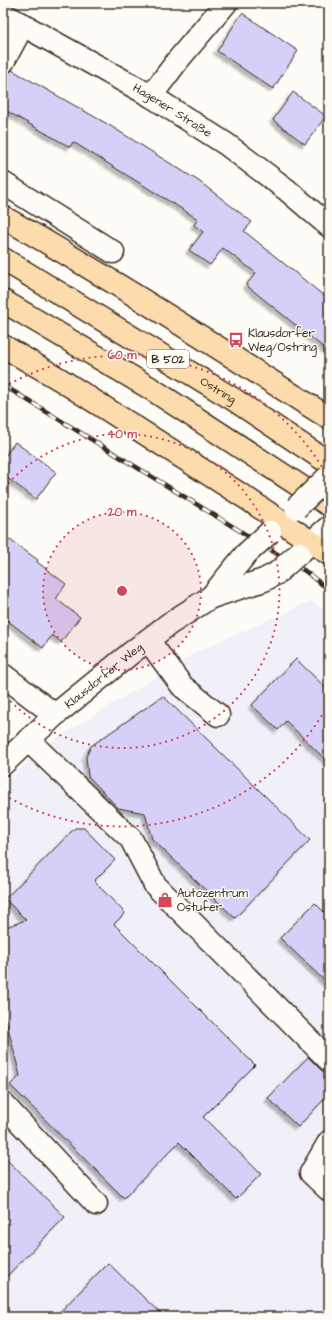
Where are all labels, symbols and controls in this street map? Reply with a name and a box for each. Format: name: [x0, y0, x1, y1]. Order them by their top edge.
street label: Hagener Straße: [130, 80, 216, 142]
place label: Klausdorfer Weg/Ostring: [248, 325, 317, 357]
bus stop icon: Klausdorfer Weg/Ostring: [227, 331, 245, 349]
text: 60 m: [107, 347, 137, 364]
road number: B 502: [147, 350, 189, 368]
street label: Ostring: [197, 373, 239, 409]
text: 40 m: [107, 426, 138, 443]
text: 20 m: [107, 504, 137, 521]
centre of rings: [115, 584, 129, 598]
street label: Klausdorfer Weg: [61, 639, 147, 713]
place label: Autozentrum Ostufer: [177, 885, 248, 916]
shop icon: Autozentrum Ostufer: [156, 891, 174, 909]

